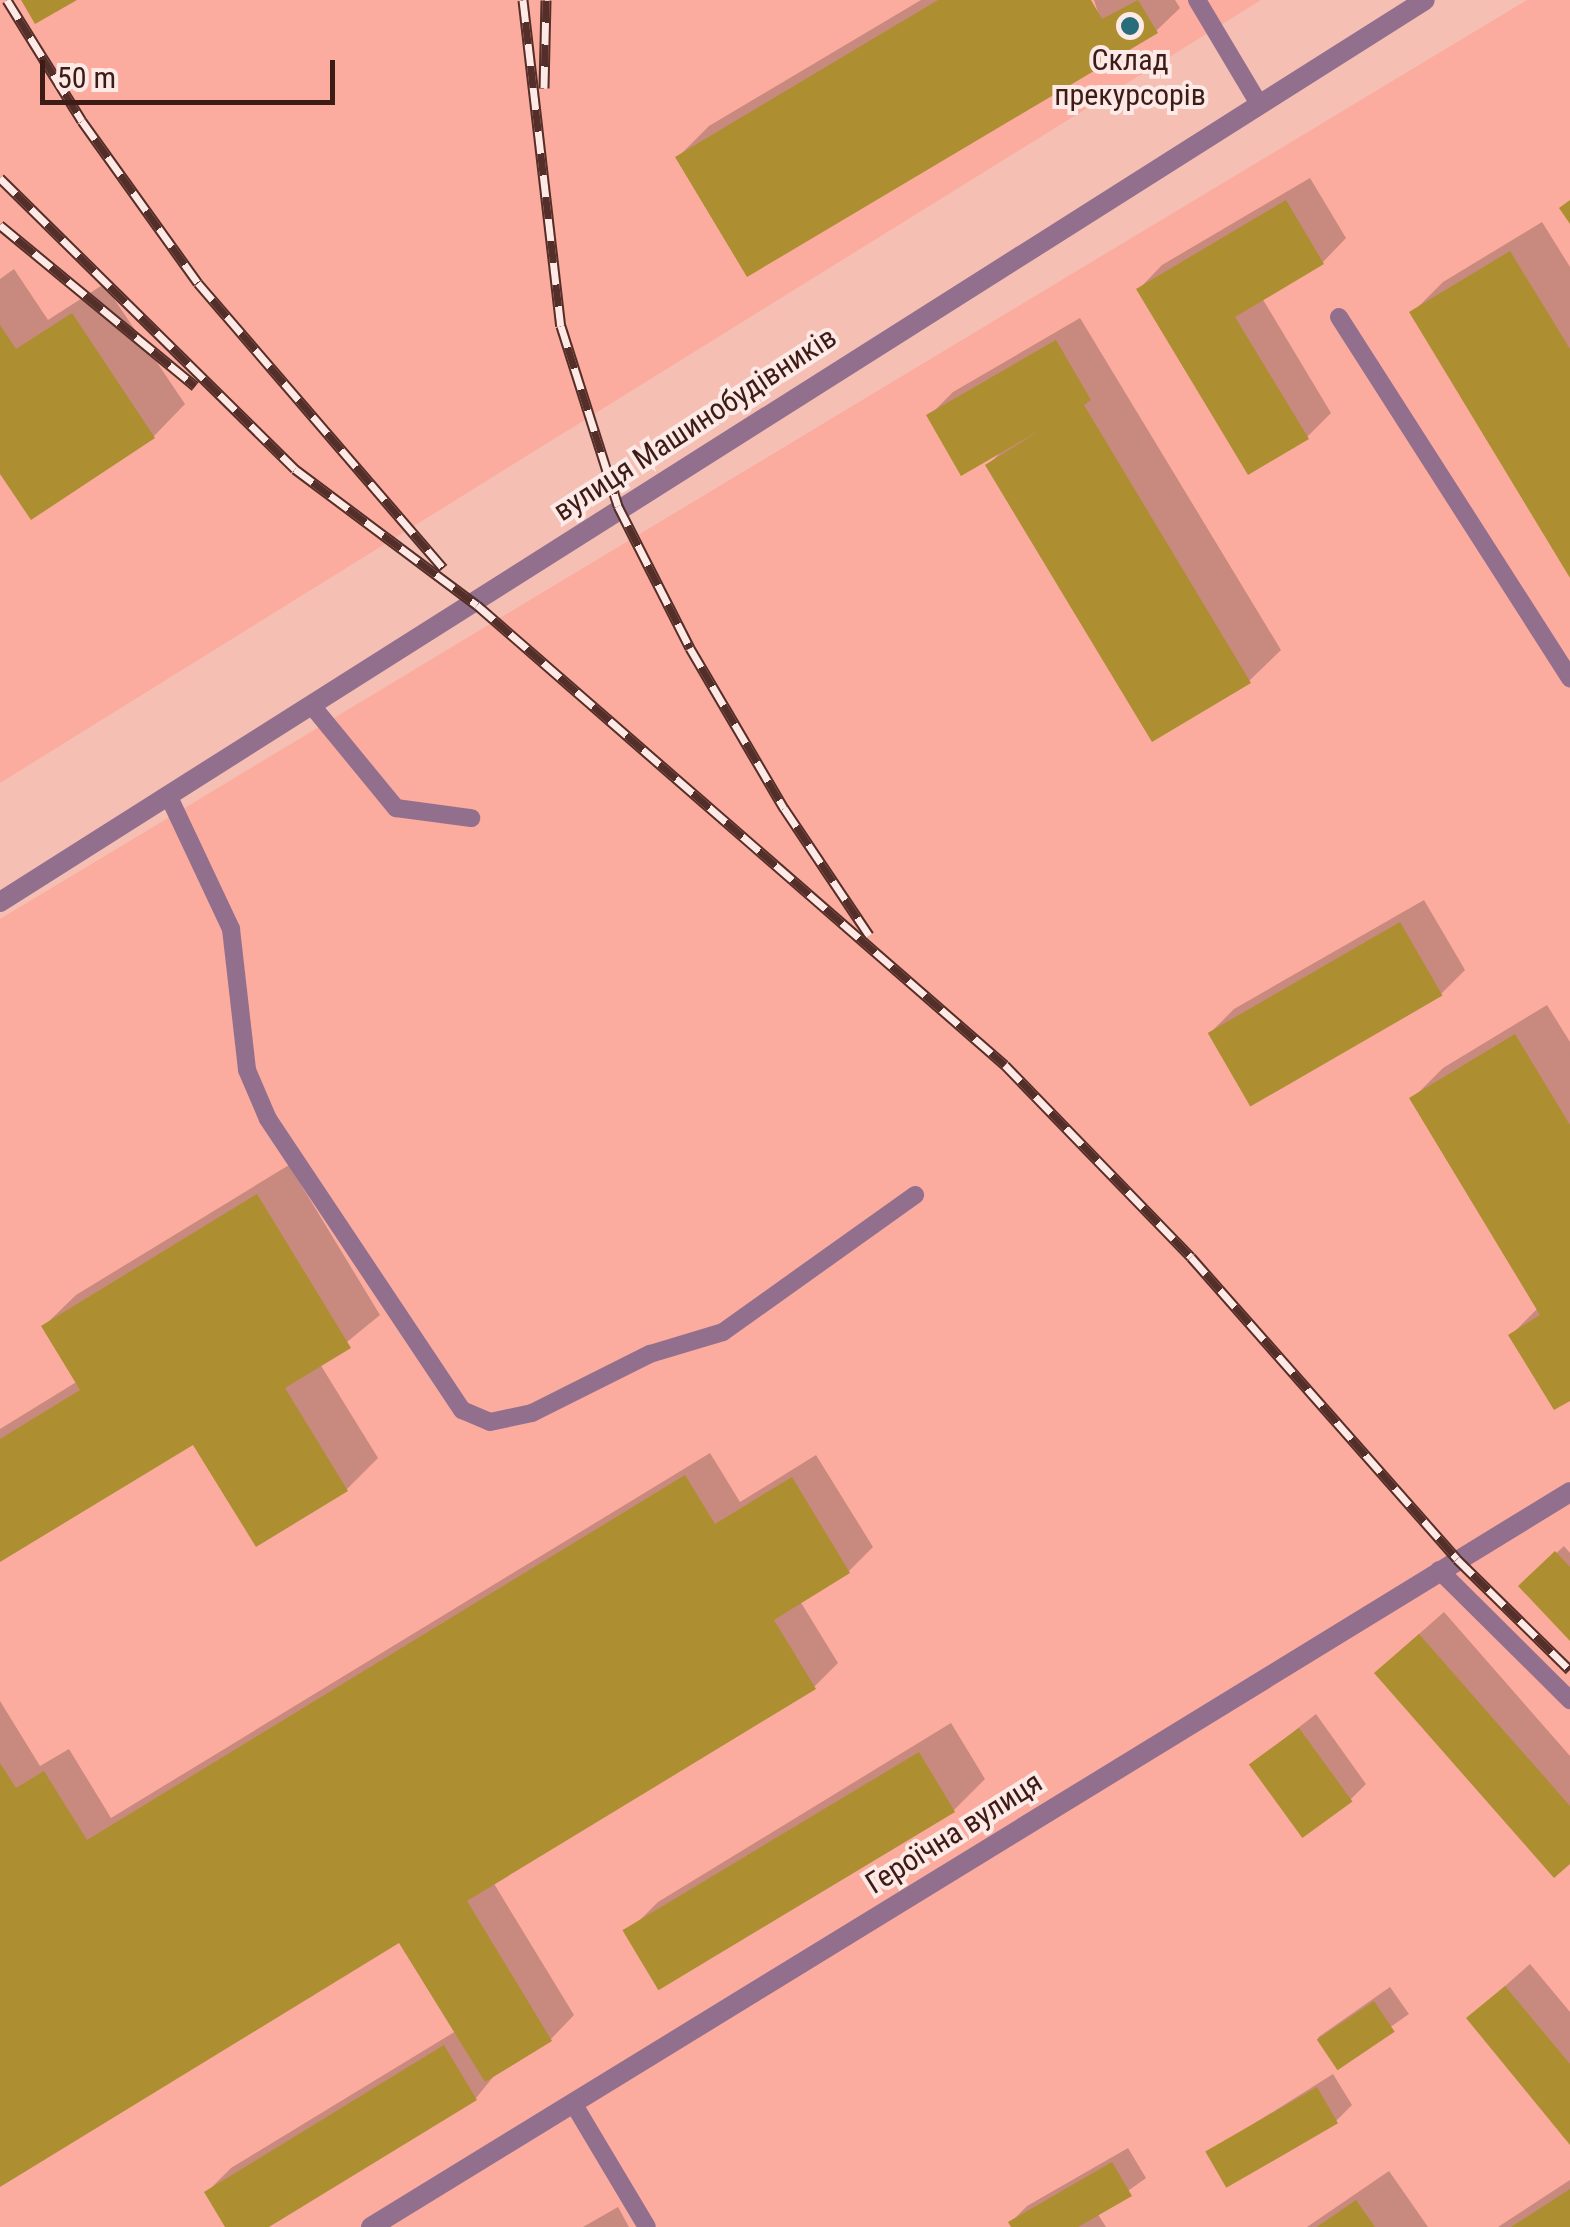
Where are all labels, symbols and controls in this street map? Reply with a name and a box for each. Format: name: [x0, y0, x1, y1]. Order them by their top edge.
marker: Склад прекурсорів: [1119, 15, 1141, 37]
scale bar: [45, 40, 340, 102]
place label: Склад прекурсорів: [1054, 42, 1206, 112]
text: 50 m: [57, 60, 116, 95]
street label: вулиця Машинобудівників: [547, 319, 843, 529]
street label: Героїчна вулиця: [859, 1764, 1049, 1902]

